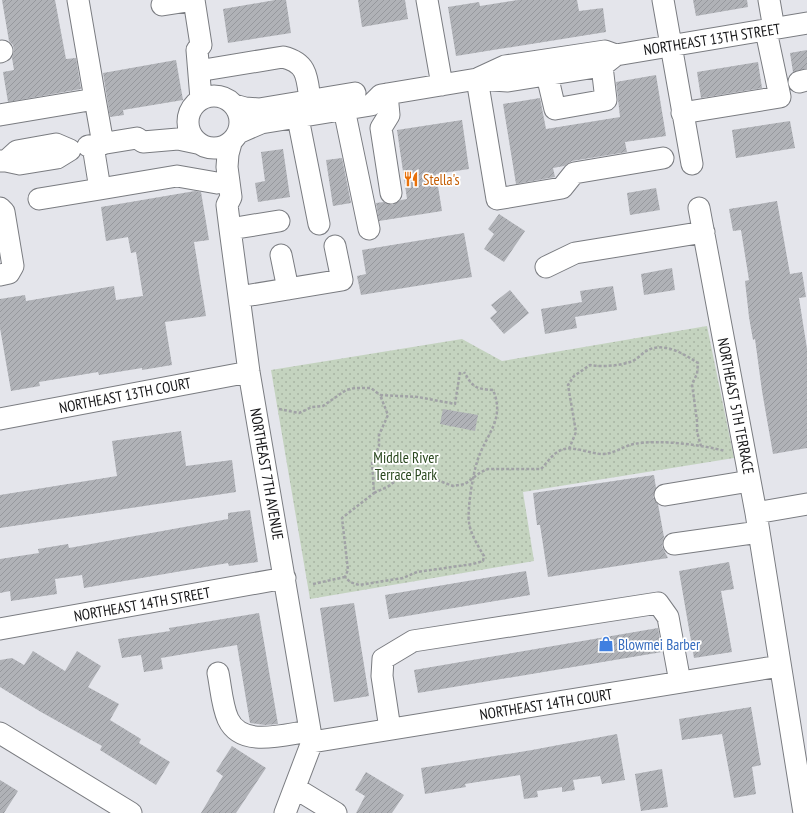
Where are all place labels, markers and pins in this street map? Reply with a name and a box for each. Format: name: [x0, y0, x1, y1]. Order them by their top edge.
restaurant icon: Stella's: [402, 170, 420, 188]
place label: Stella's: [423, 170, 459, 189]
shop icon: Blowmei Barber: [597, 635, 615, 653]
place label: Blowmei Barber: [618, 635, 701, 654]

